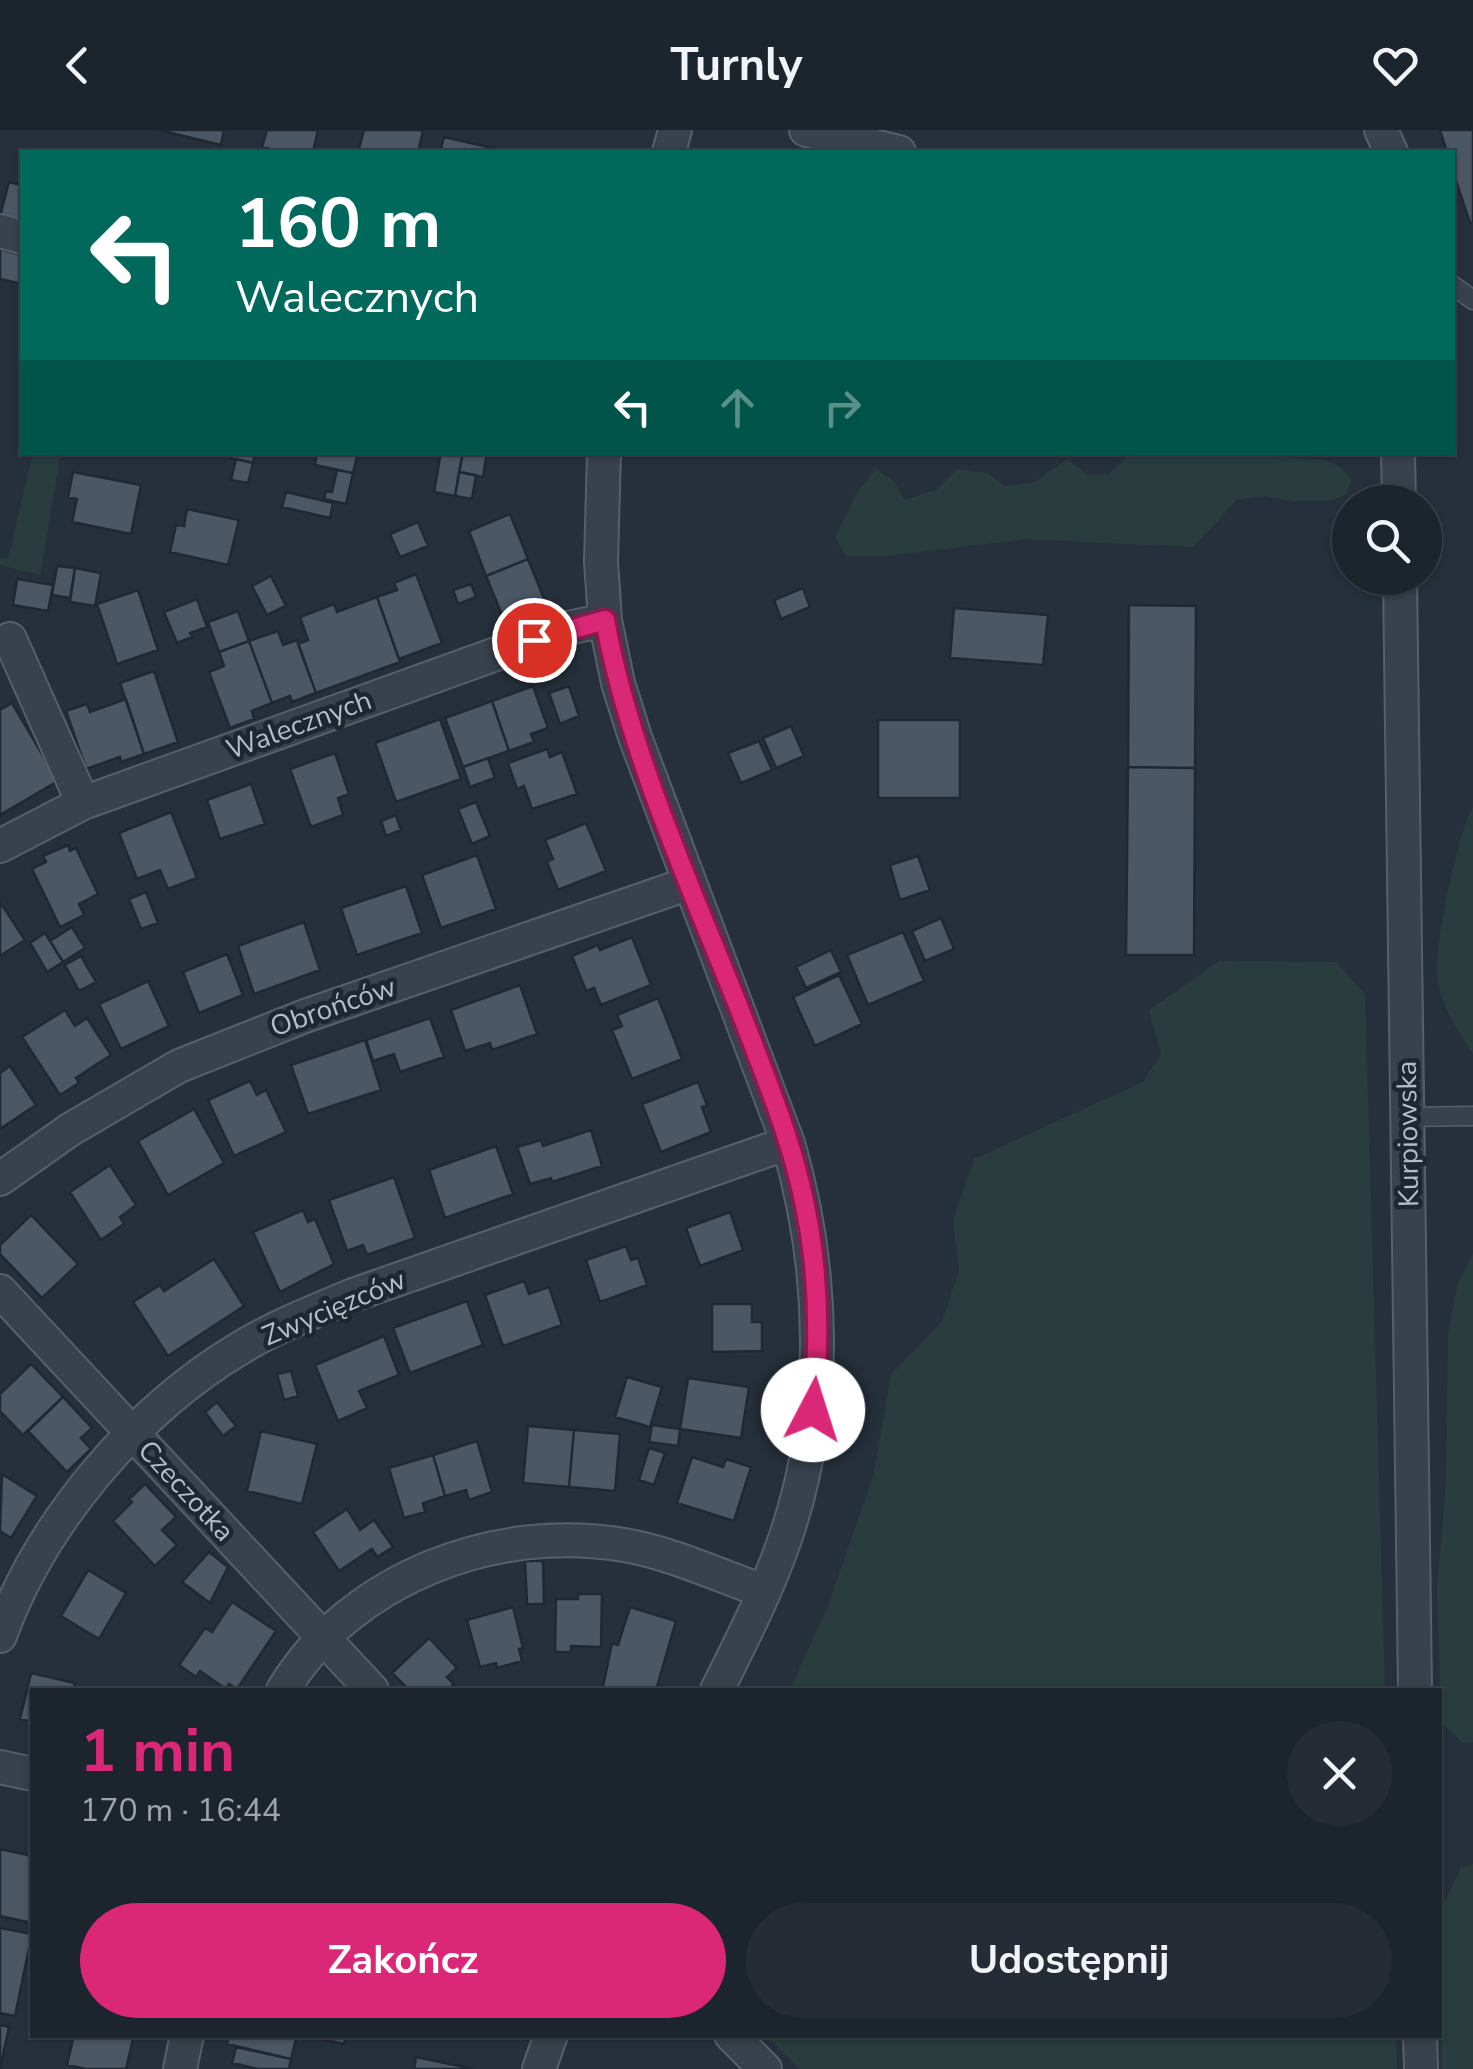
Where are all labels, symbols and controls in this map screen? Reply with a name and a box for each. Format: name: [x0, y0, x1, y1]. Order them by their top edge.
text: Turnly: [670, 35, 803, 96]
icon: back: [50, 38, 105, 93]
icon: heart: [1368, 38, 1423, 93]
text: 160 m: [235, 176, 441, 272]
icon: left: [70, 190, 200, 320]
text: Walecznych: [235, 267, 479, 328]
icon: left: [605, 380, 660, 435]
icon: ahead: [710, 380, 765, 435]
icon: right: [815, 380, 870, 435]
map controls: [1332, 485, 1442, 595]
button: search: [1332, 485, 1442, 595]
pin: [492, 598, 577, 683]
icon: arrive: [507, 613, 562, 668]
street label: Walecznych: [221, 681, 377, 769]
street label: Obrońców: [265, 968, 401, 1046]
street label: Kurpiowska: [1388, 1060, 1428, 1208]
street label: Zwycięzców: [256, 1261, 412, 1355]
position arrow: [761, 1358, 865, 1462]
street label: Czeczotka: [129, 1432, 243, 1550]
text: 1 min: [80, 1710, 235, 1792]
button: close: [1287, 1721, 1392, 1826]
text: 170 m · 16:44: [80, 1789, 281, 1832]
button: Zakończ: [80, 1903, 726, 2018]
button: Udostępnij: [746, 1903, 1392, 2018]

